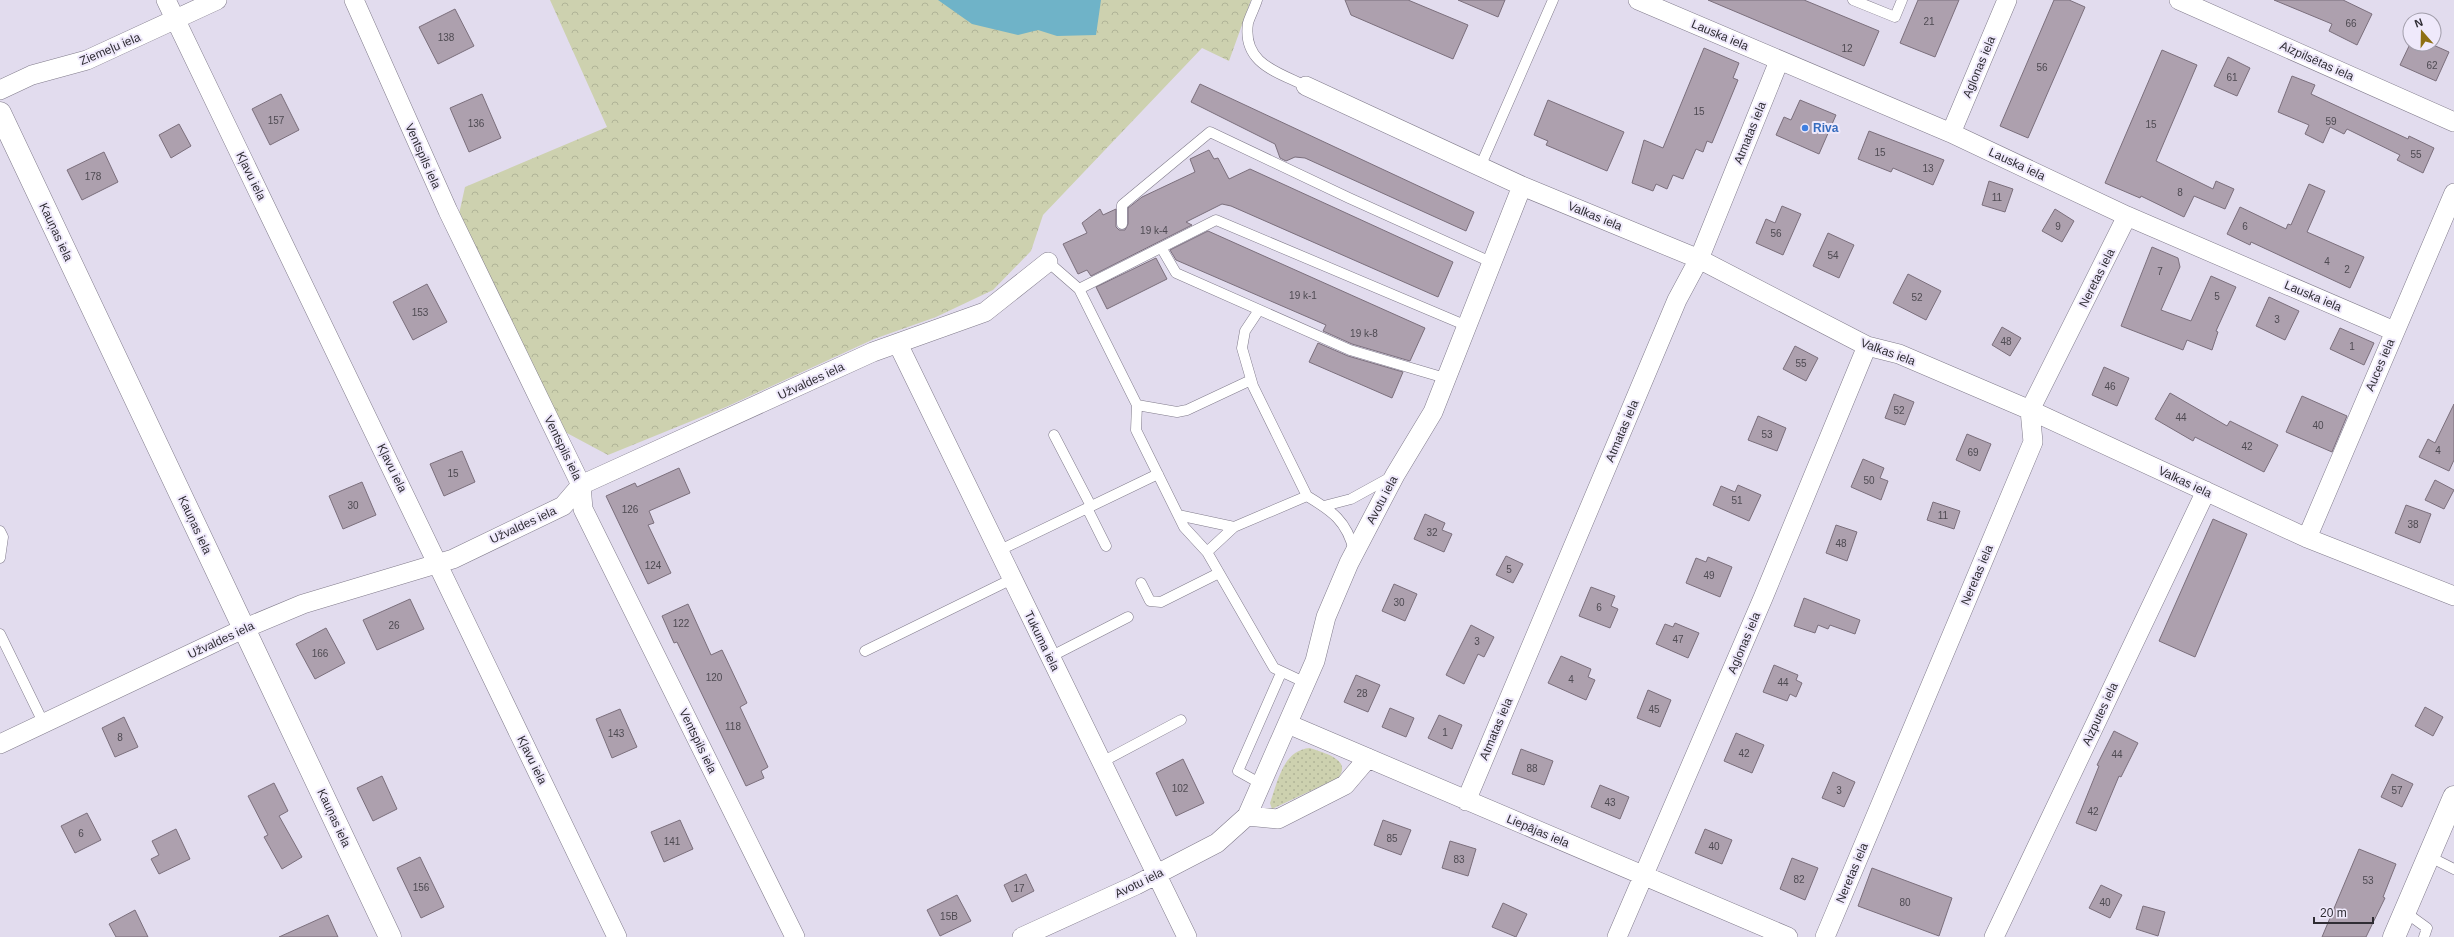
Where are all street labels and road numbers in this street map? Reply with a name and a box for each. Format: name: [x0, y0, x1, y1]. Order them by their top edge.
street label: Lauska iela: [1689, 17, 1751, 53]
street label: Ziemeļu iela: [77, 30, 143, 68]
street label: Aglonas iela: [1960, 34, 1998, 100]
street label: Aizpilsētas iela: [2278, 38, 2356, 84]
street label: Atmatas iela: [1731, 99, 1769, 166]
street label: Ventspils iela: [402, 121, 444, 191]
street label: Lauska iela: [1987, 145, 2048, 183]
street label: Kļavu iela: [233, 150, 269, 203]
street label: Valkas iela: [1566, 199, 1624, 233]
street label: Kauņas iela: [36, 201, 76, 264]
street label: Neretas iela: [2076, 246, 2118, 310]
street label: Lauska iela: [2282, 278, 2344, 314]
street label: Valkas iela: [1859, 336, 1918, 368]
street label: Auces iela: [2363, 336, 2397, 393]
street label: Užvaldes iela: [776, 359, 847, 402]
street label: Atmatas iela: [1603, 398, 1641, 464]
street label: Ventspils iela: [541, 413, 585, 483]
street label: Kļavu iela: [374, 442, 410, 495]
street label: Valkas iela: [2156, 464, 2214, 501]
street label: Avotu iela: [1363, 473, 1401, 526]
street label: Kauņas iela: [175, 494, 215, 557]
street label: Užvaldes iela: [488, 503, 559, 546]
street label: Neretas iela: [1958, 542, 1996, 607]
street label: Tukuma iela: [1021, 609, 1063, 674]
street label: Aglonas iela: [1725, 610, 1763, 676]
street label: Užvaldes iela: [186, 618, 257, 661]
street label: Aizputes iela: [2079, 680, 2121, 748]
street label: Atmatas iela: [1477, 696, 1515, 762]
street label: Ventspils iela: [676, 706, 720, 776]
street label: Kļavu iela: [514, 734, 550, 787]
street label: Kauņas iela: [314, 787, 354, 850]
street label: Liepājas iela: [1505, 812, 1572, 851]
street label: Neretas iela: [1833, 840, 1871, 905]
street label: Avotu iela: [1112, 865, 1166, 901]

